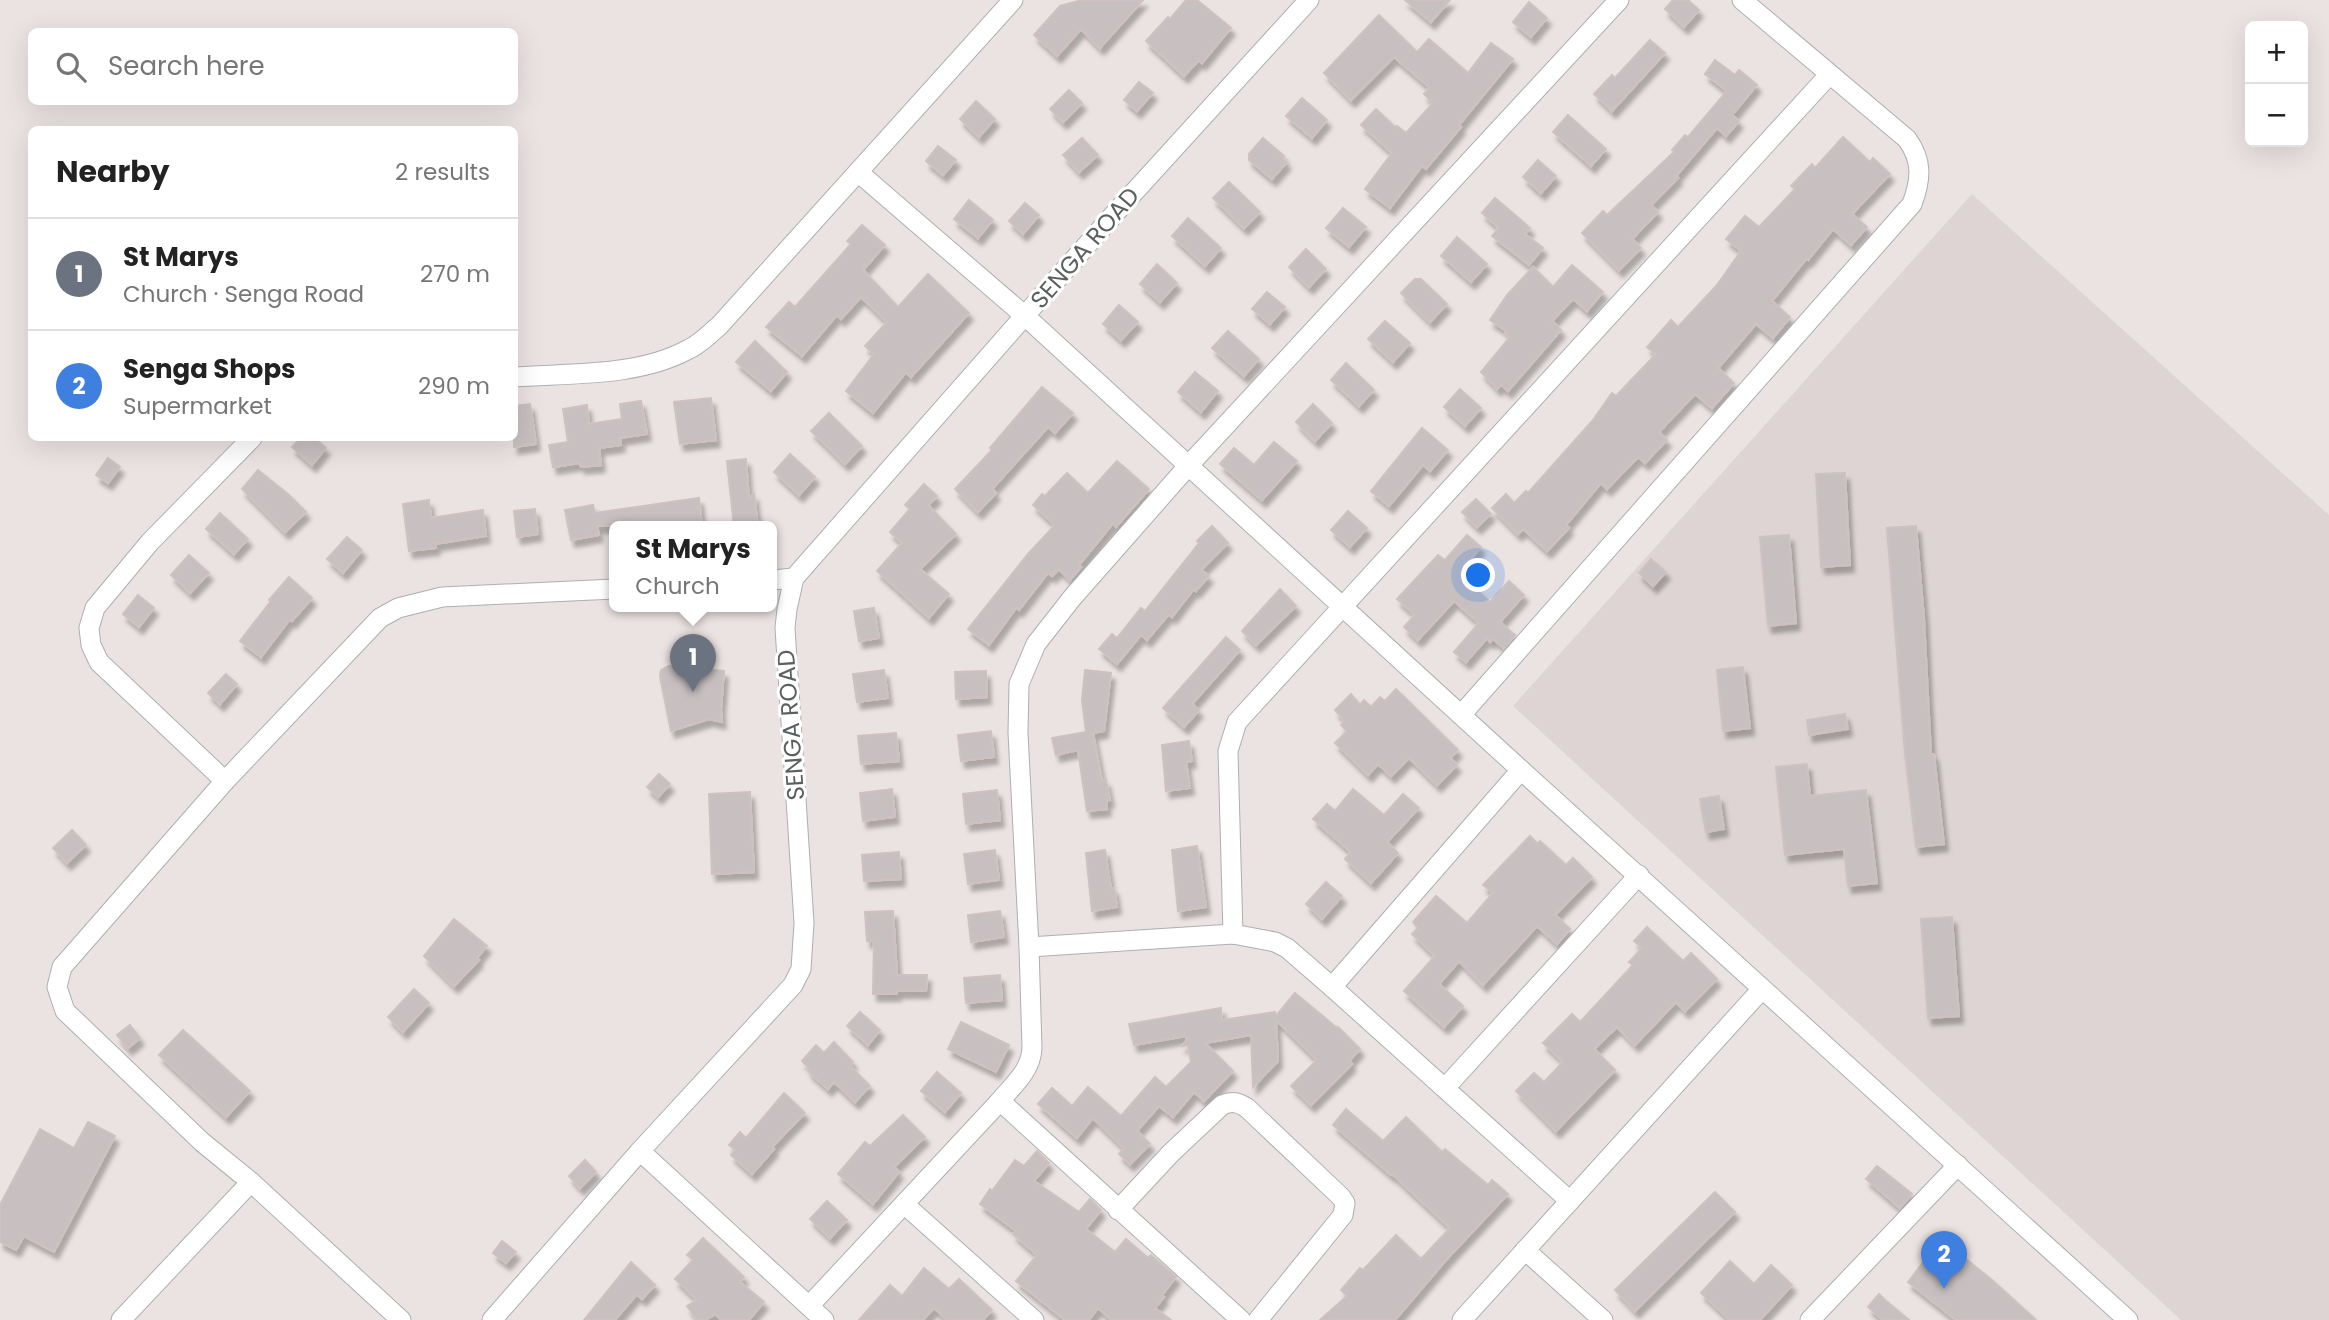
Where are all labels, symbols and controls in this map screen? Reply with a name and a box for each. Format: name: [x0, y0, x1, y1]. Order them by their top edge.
map controls: [2245, 21, 2308, 147]
button: +: [2245, 21, 2308, 84]
search box: [28, 28, 518, 105]
icon: search: [52, 48, 90, 86]
text: Search here: [108, 48, 265, 84]
button: −: [2245, 84, 2308, 147]
text: Nearby: [56, 150, 170, 193]
text: 2 results: [395, 156, 490, 188]
street label: SENGA ROAD: [1023, 180, 1147, 316]
text: St Marys: [123, 239, 239, 275]
text: 1: [75, 258, 83, 290]
text: 270 m: [420, 258, 490, 290]
text: Church · Senga Road: [123, 278, 364, 310]
text: Senga Shops: [123, 351, 296, 387]
text: 2: [72, 370, 86, 402]
text: 290 m: [418, 370, 490, 402]
text: Supermarket: [123, 390, 272, 422]
popup: [609, 521, 777, 612]
text: St Marys: [635, 531, 751, 567]
your location: [1461, 558, 1495, 592]
text: Church: [635, 570, 720, 602]
pin: 1: [670, 634, 716, 692]
street label: SENGA ROAD: [769, 648, 812, 802]
pin: 2: [1921, 1231, 1967, 1289]

